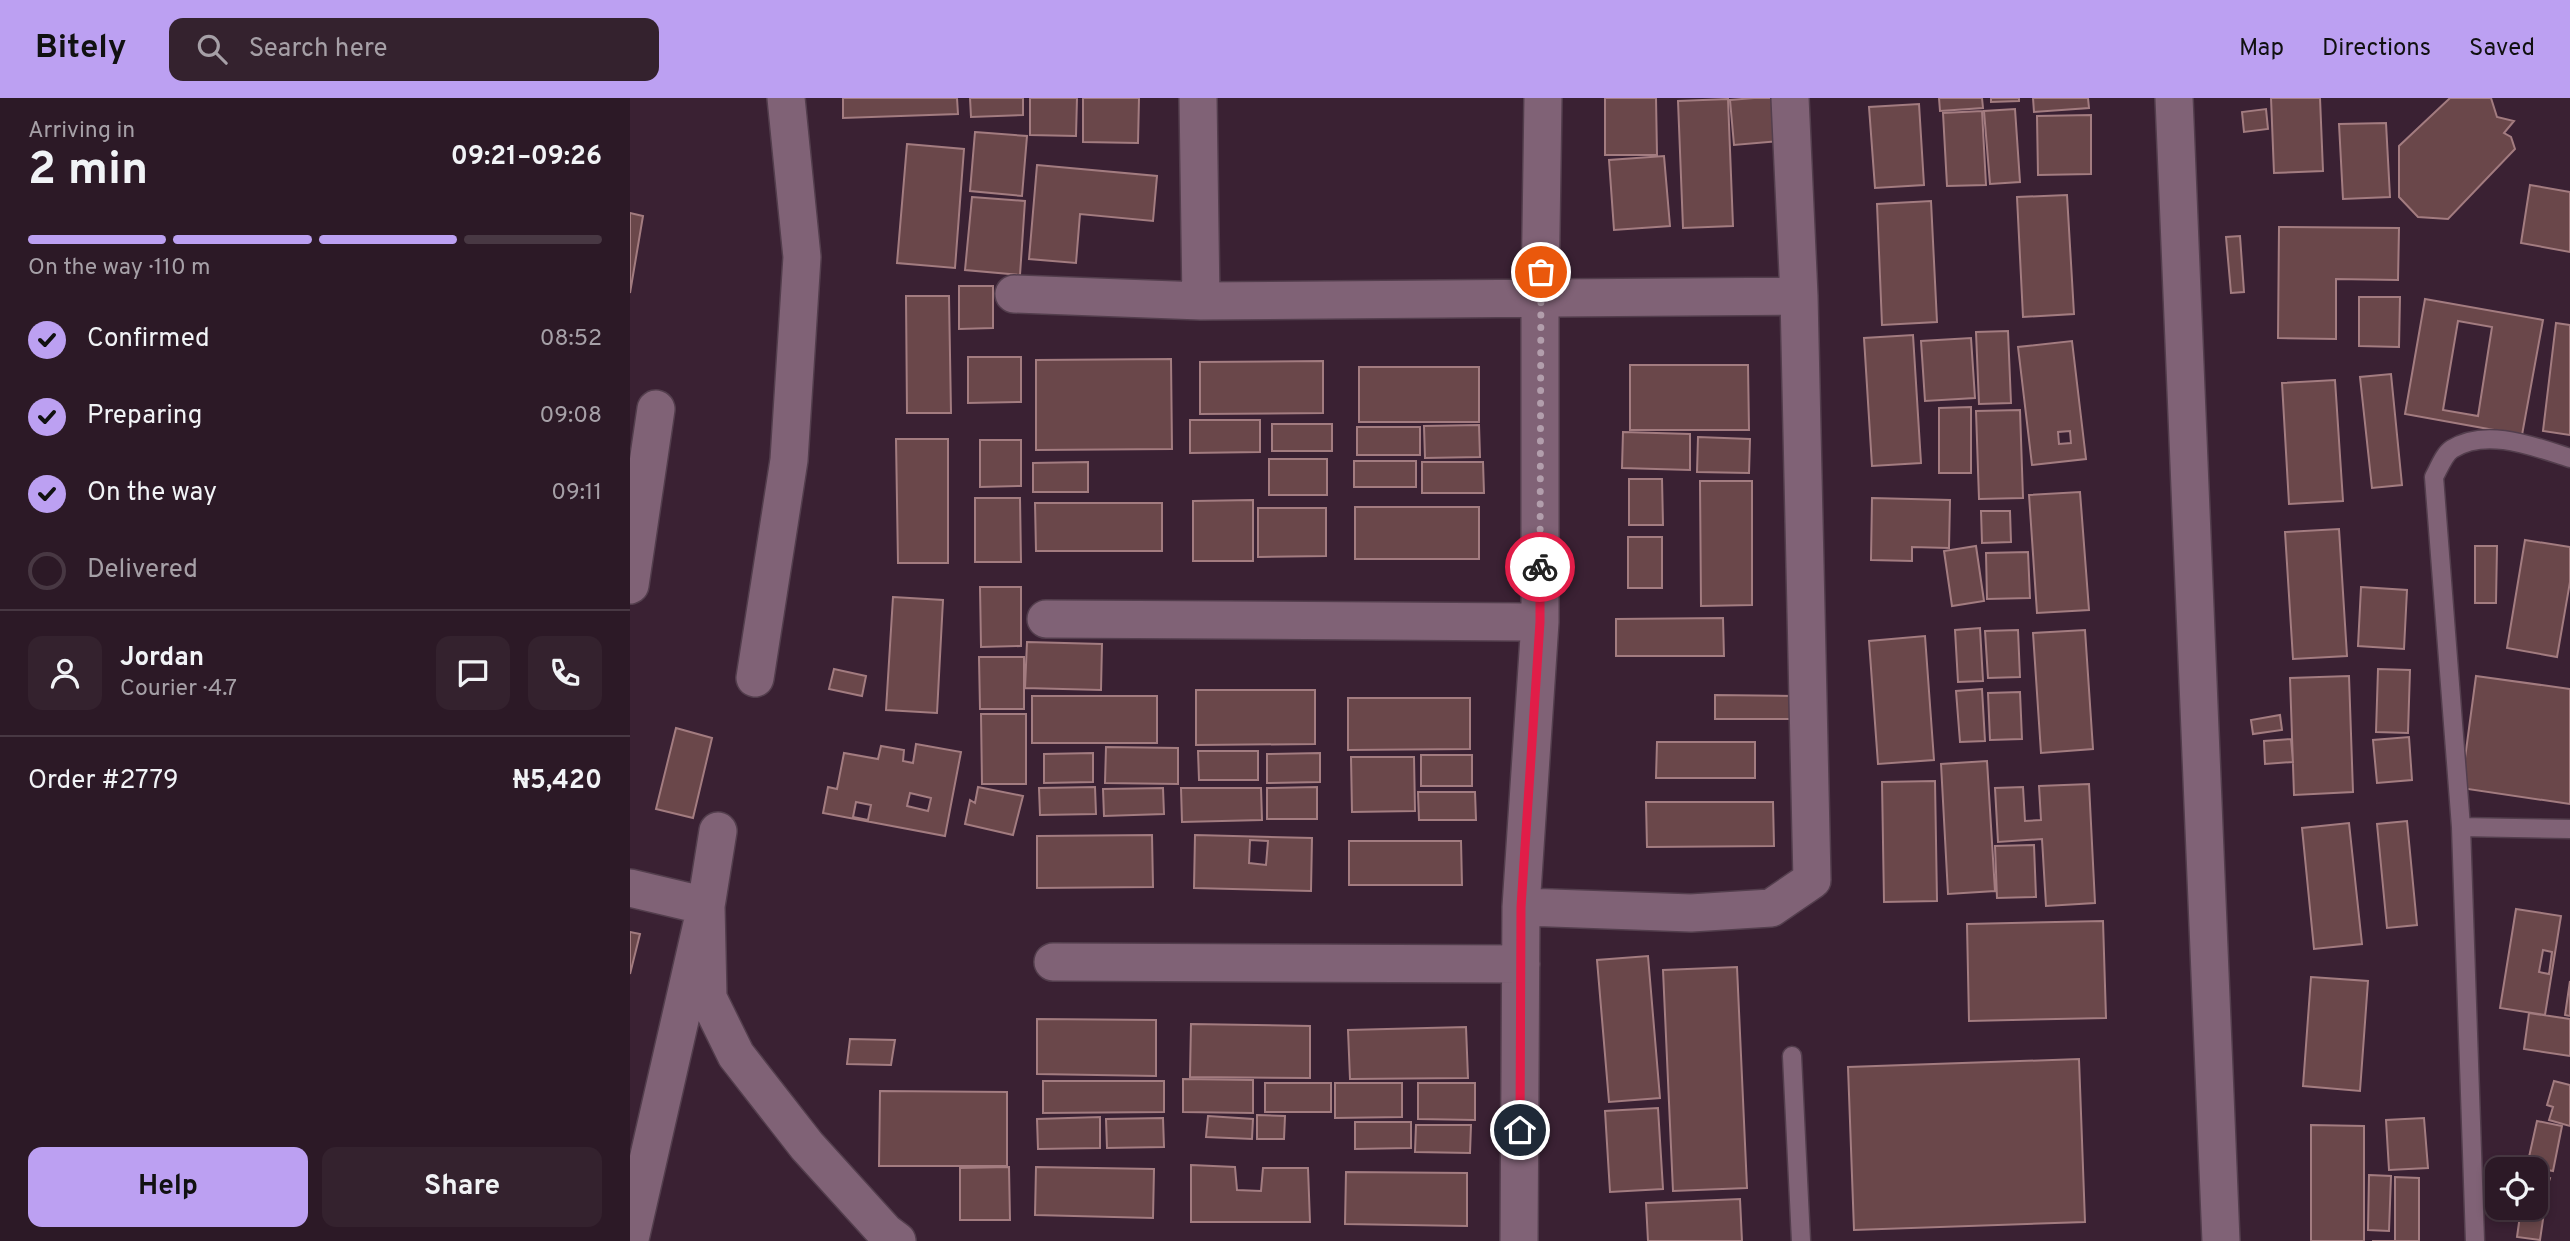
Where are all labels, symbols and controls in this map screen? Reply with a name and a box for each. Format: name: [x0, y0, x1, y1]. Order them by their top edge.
search box: [169, 18, 659, 81]
text: Bitely: [35, 28, 127, 70]
icon: search: [193, 30, 231, 68]
text: Search here: [249, 33, 388, 66]
text: Map: [2239, 34, 2284, 64]
text: Directions: [2322, 34, 2431, 64]
text: Saved: [2469, 34, 2535, 64]
text: Arriving in: [28, 117, 135, 146]
text: 09:21–09:26: [451, 141, 602, 174]
text: 2 min: [28, 142, 148, 201]
pin: [1511, 242, 1571, 302]
icon: bag: [1522, 253, 1560, 291]
text: On the way · 110 m: [28, 254, 211, 283]
icon: check: [28, 321, 66, 359]
text: Confirmed: [87, 323, 210, 356]
text: 08:52: [540, 325, 602, 354]
icon: check: [28, 398, 66, 436]
text: Preparing: [87, 400, 202, 433]
text: 09:08: [540, 402, 602, 431]
icon: check: [28, 475, 66, 513]
text: On the way: [87, 477, 217, 510]
text: 09:11: [551, 479, 602, 508]
courier: [1505, 532, 1575, 602]
icon: bike: [1521, 548, 1559, 586]
text: Delivered: [87, 554, 198, 587]
button: person: [28, 636, 102, 710]
button: chat: [436, 636, 510, 710]
button: phone: [528, 636, 602, 710]
text: Jordan: [120, 642, 204, 675]
text: Courier · 4.7: [120, 675, 237, 704]
text: Order #2779: [28, 765, 179, 798]
text: ₦5,420: [513, 765, 602, 798]
pin: [1490, 1100, 1550, 1160]
icon: home: [1501, 1111, 1539, 1149]
button: Help: [28, 1147, 308, 1227]
button: Share: [322, 1147, 602, 1227]
map controls: [2485, 1157, 2548, 1220]
button: locate: [2485, 1157, 2548, 1220]

